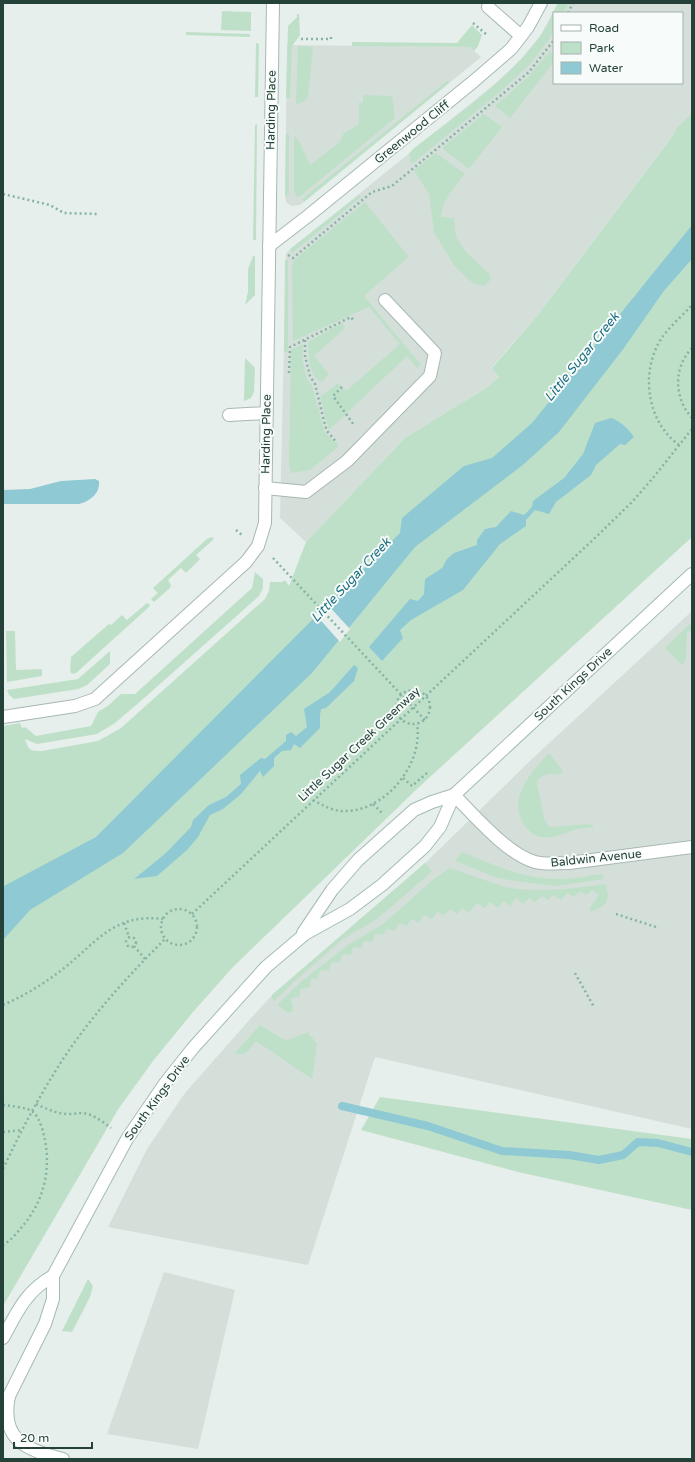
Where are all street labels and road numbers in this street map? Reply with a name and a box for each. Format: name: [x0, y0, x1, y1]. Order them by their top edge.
street label: Harding Place: [263, 70, 279, 150]
street label: Greenwood Cliff: [372, 97, 453, 167]
street label: Harding Place: [258, 394, 274, 474]
street label: South Kings Drive: [531, 644, 615, 724]
street label: Little Sugar Creek Greenway: [295, 683, 423, 804]
street label: Baldwin Avenue: [550, 846, 642, 870]
street label: South Kings Drive: [122, 1053, 193, 1143]

